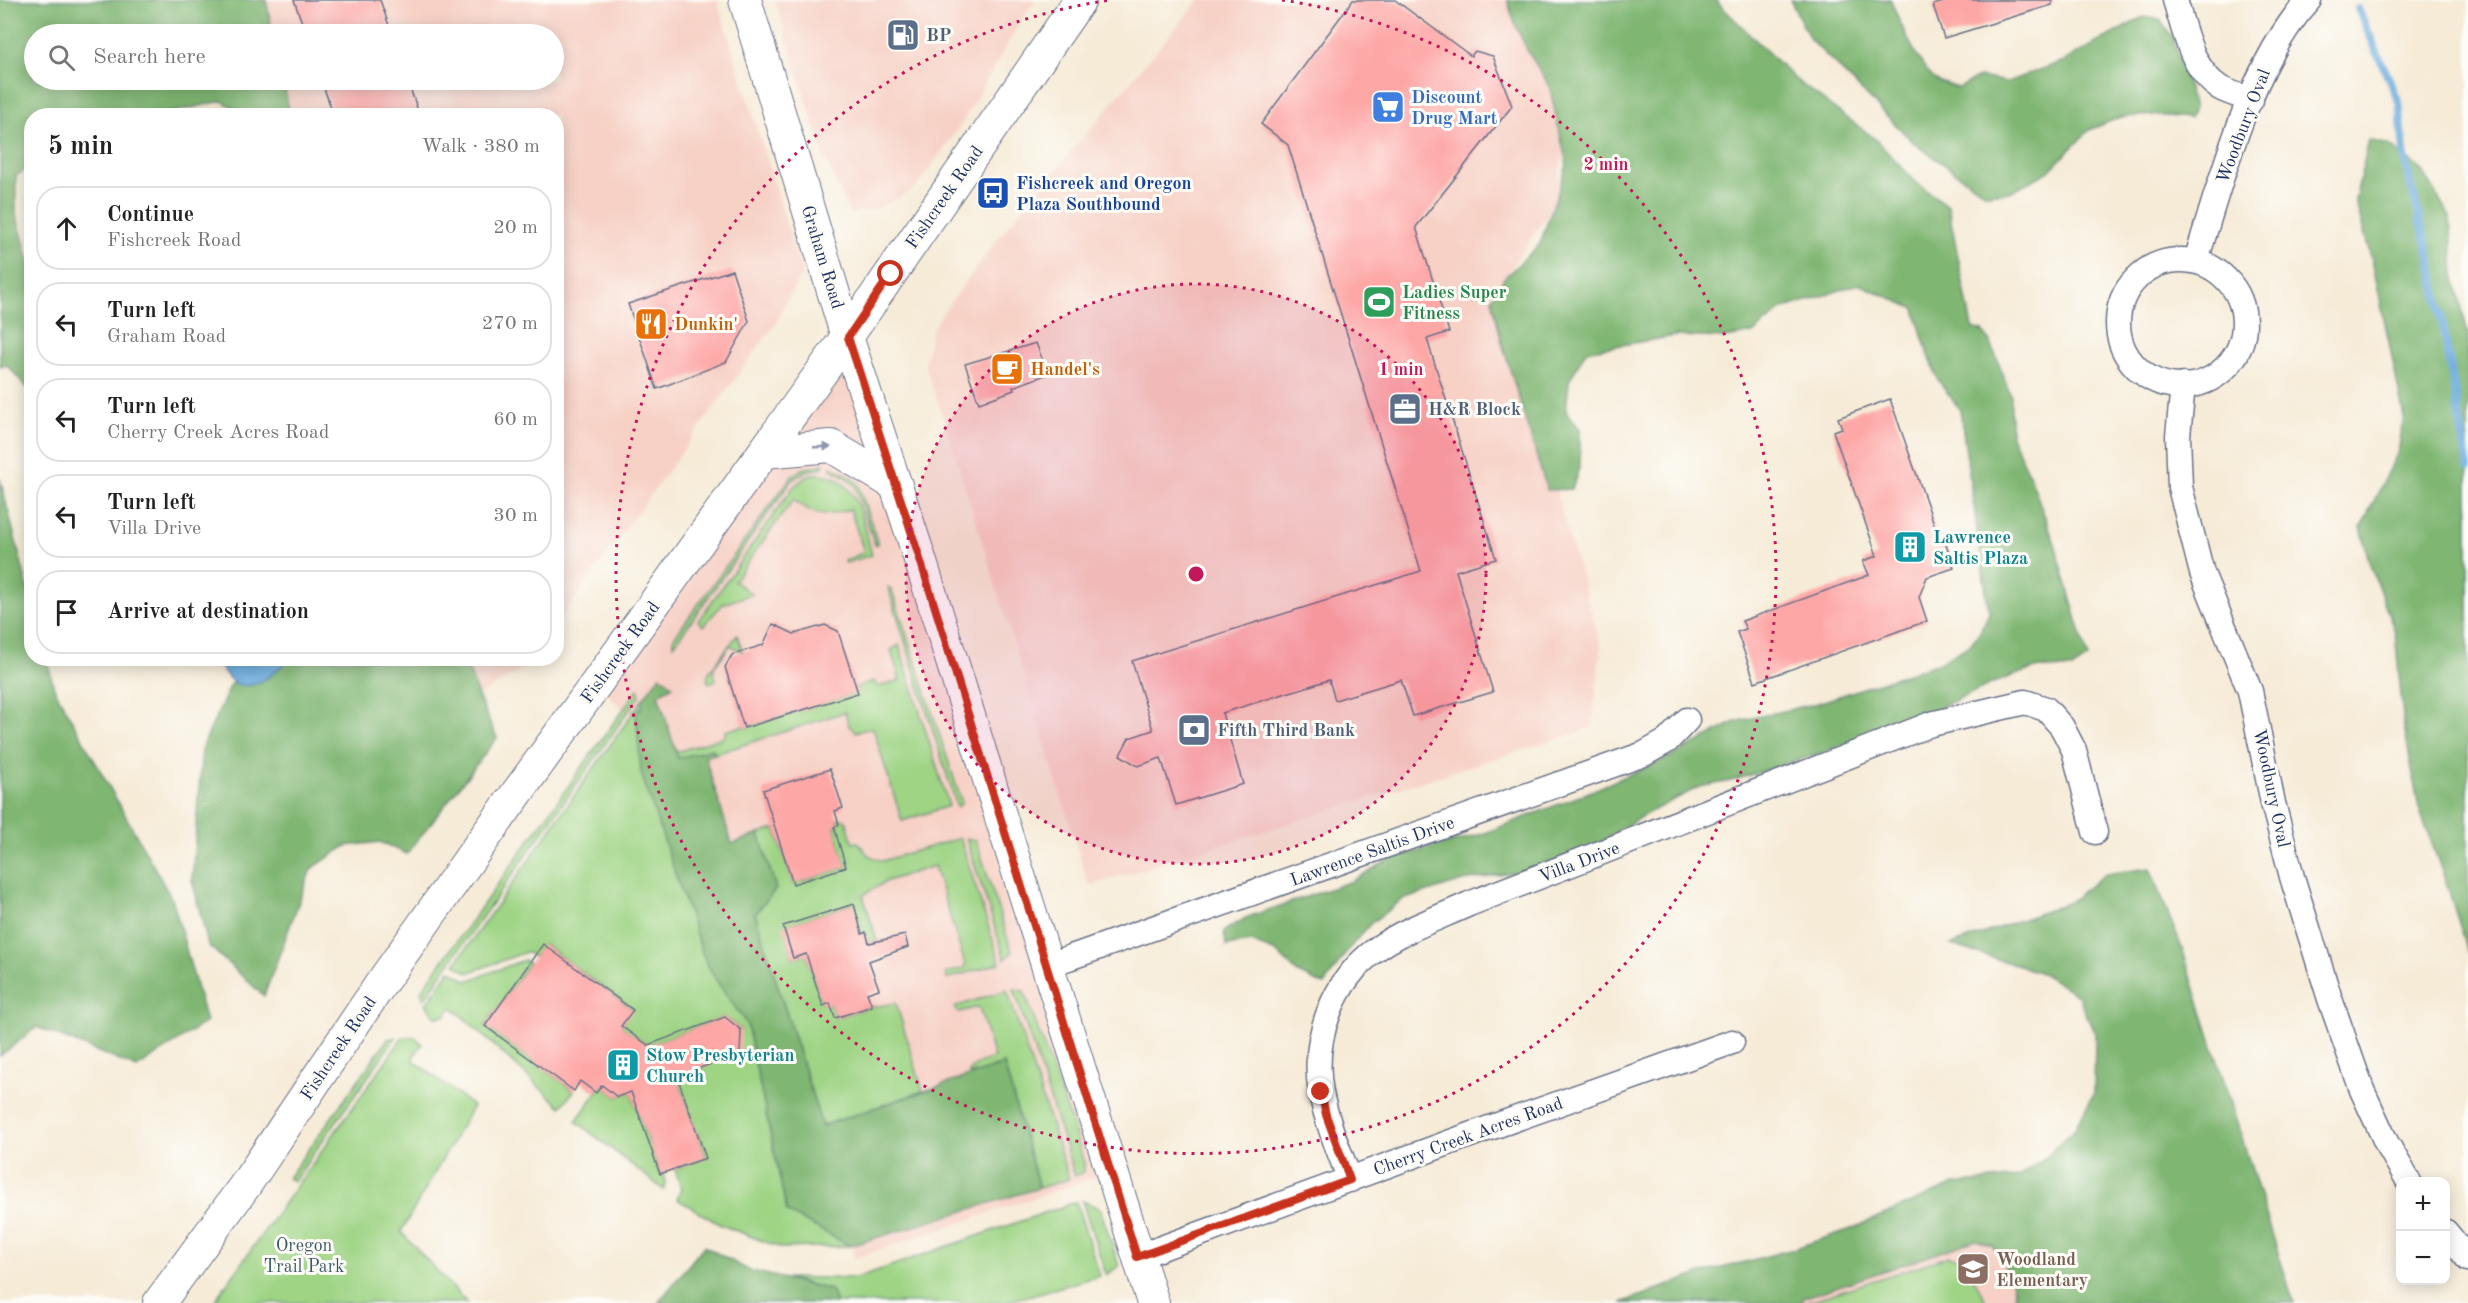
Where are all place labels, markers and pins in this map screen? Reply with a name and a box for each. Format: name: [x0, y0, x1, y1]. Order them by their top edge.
fuel station icon: BP: [885, 17, 921, 53]
place label: BP: [926, 27, 951, 45]
supermarket icon: Discount Drug Mart: [1370, 89, 1406, 125]
place label: Discount Drug Mart: [1411, 89, 1498, 128]
bus stop icon: Fishcreek and Oregon Plaza Southbound: [975, 175, 1011, 211]
place label: Fishcreek and Oregon Plaza Southbound: [1016, 175, 1192, 214]
sports icon: Ladies Super Fitness: [1361, 284, 1397, 320]
place label: Ladies Super Fitness: [1402, 284, 1507, 323]
restaurant icon: Dunkin': [633, 306, 669, 342]
place label: Dunkin': [674, 316, 738, 334]
cafe icon: Handel's: [989, 351, 1025, 387]
place label: Handel's: [1030, 361, 1100, 379]
office icon: H&R Block: [1387, 391, 1423, 427]
place label: H&R Block: [1428, 401, 1521, 419]
building icon: Lawrence Saltis Plaza: [1892, 529, 1928, 565]
place label: Lawrence Saltis Plaza: [1933, 529, 2028, 568]
centre of rings: [1186, 564, 1206, 584]
bank icon: Fifth Third Bank: [1176, 712, 1212, 748]
place label: Fifth Third Bank: [1217, 722, 1355, 740]
building icon: Stow Presbyterian Church: [605, 1047, 641, 1083]
place label: Stow Presbyterian Church: [646, 1047, 794, 1086]
school or university icon: Woodland Elementary: [1955, 1251, 1991, 1287]
place label: Woodland Elementary: [1996, 1251, 2088, 1290]

